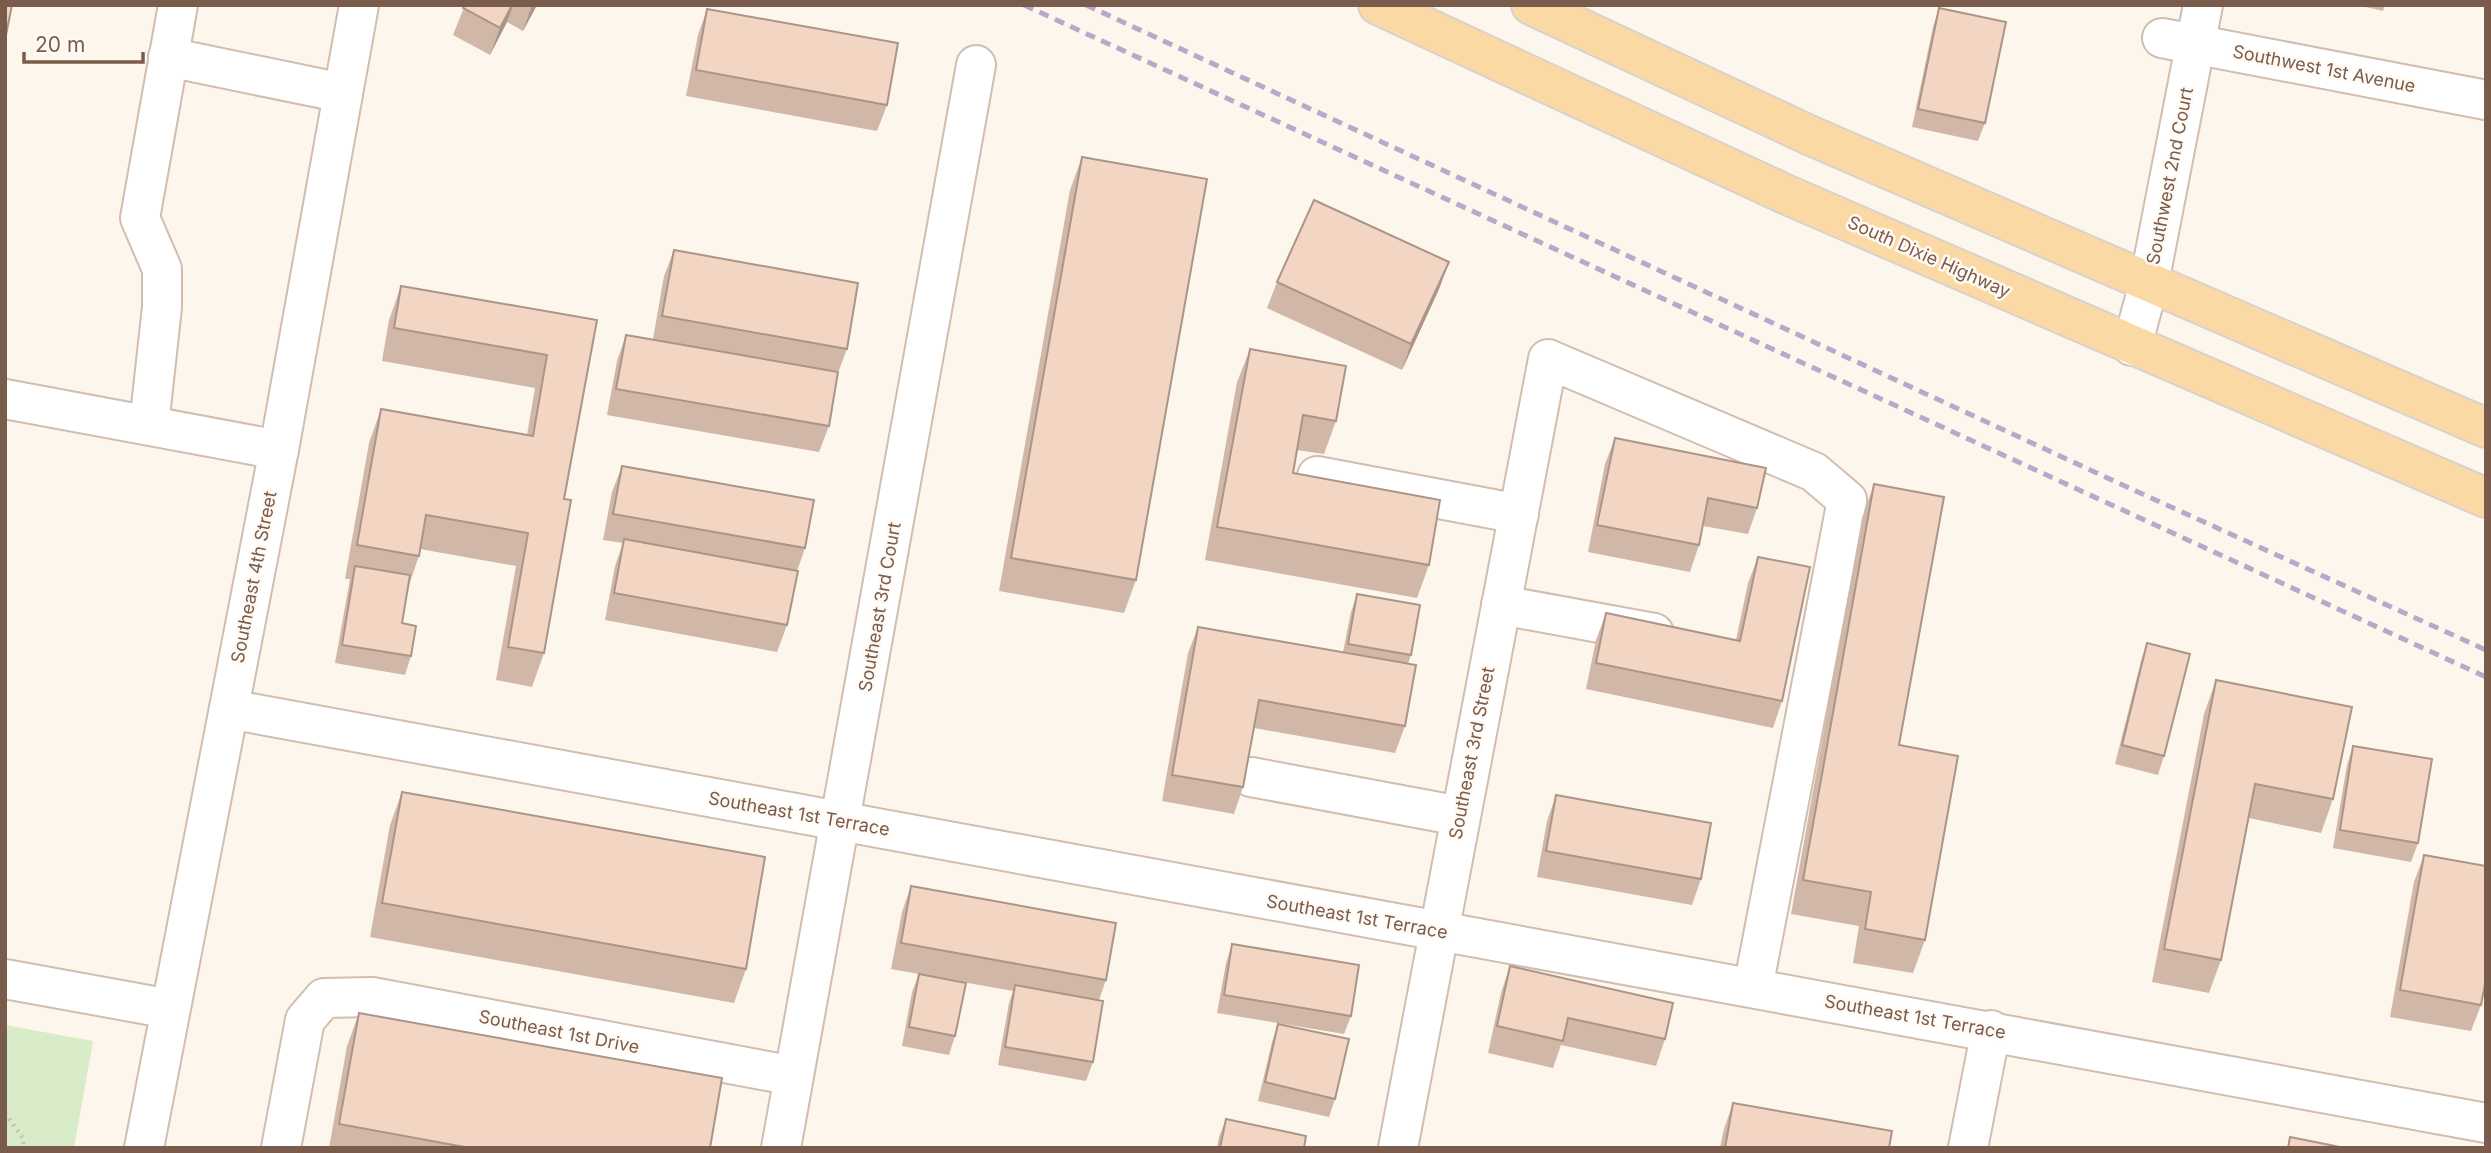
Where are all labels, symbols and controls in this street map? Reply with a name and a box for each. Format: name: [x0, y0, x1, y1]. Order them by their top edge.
scale bar: [24, 21, 144, 65]
text: 20 m: [35, 32, 85, 57]
street label: Southwest 1st Avenue: [2231, 40, 2417, 97]
street label: Southwest 2nd Court: [2142, 85, 2197, 266]
street label: South Dixie Highway: [1845, 211, 2014, 302]
street label: Southeast 4th Street: [227, 489, 281, 665]
street label: Southeast 3rd Court: [854, 520, 905, 693]
street label: Southeast 3rd Street: [1444, 665, 1499, 841]
street label: Southeast 1st Terrace: [707, 787, 891, 840]
street label: Southeast 1st Terrace: [1265, 890, 1449, 943]
street label: Southeast 1st Terrace: [1823, 990, 2007, 1043]
street label: Southeast 1st Drive: [477, 1006, 641, 1057]

